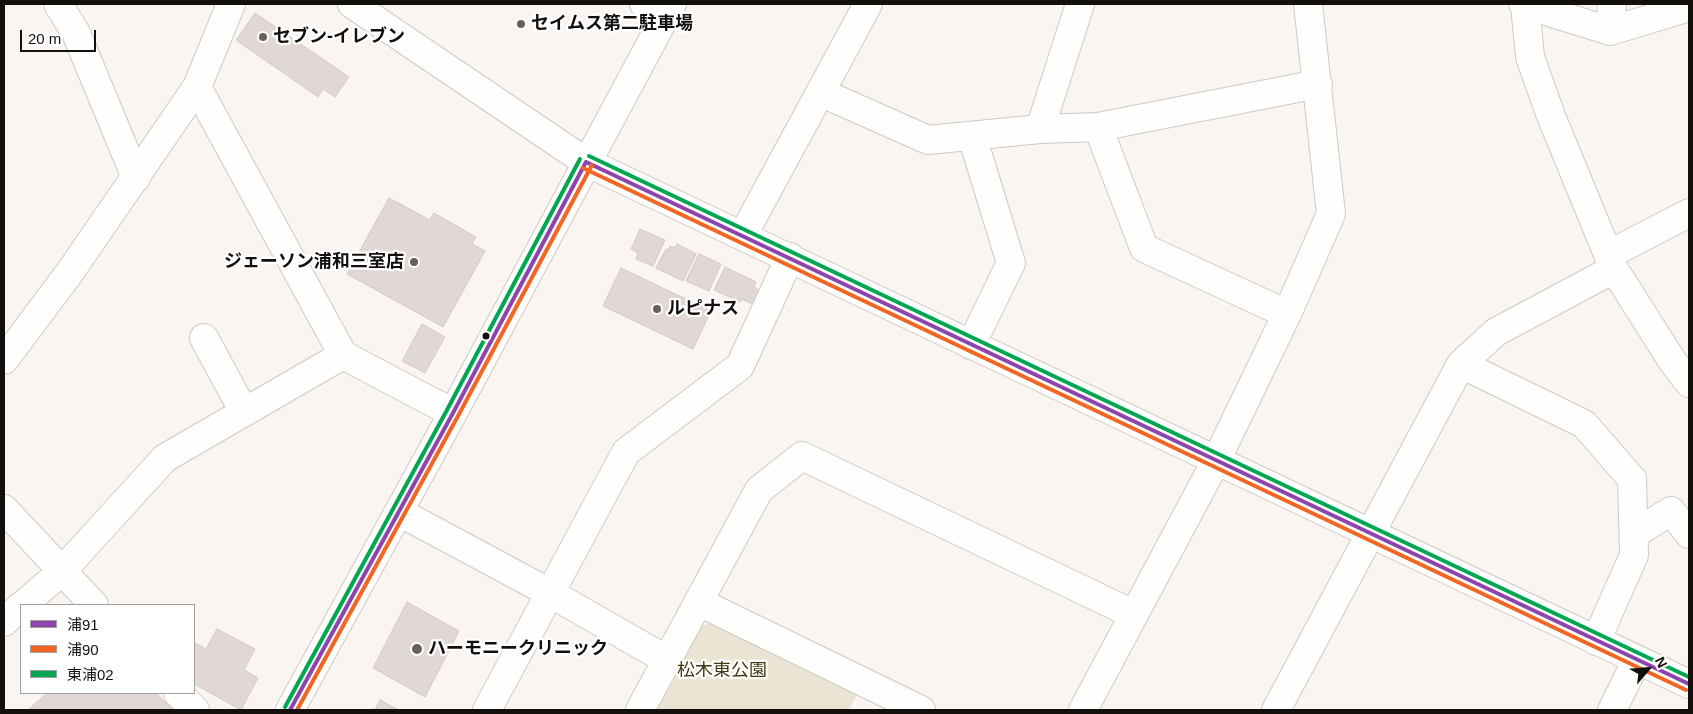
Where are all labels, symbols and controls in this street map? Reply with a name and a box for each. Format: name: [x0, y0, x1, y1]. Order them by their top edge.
place label: セイムス第二駐車場: [531, 13, 693, 35]
marker: セイムス第二駐車場: [515, 18, 527, 30]
scale bar: [22, 20, 99, 52]
place label: セブン-イレブン: [273, 26, 405, 48]
text: 20 m: [28, 30, 61, 47]
marker: セブン-イレブン: [257, 31, 269, 43]
place label: ジェーソン浦和三室店: [224, 251, 404, 273]
marker: ジェーソン浦和三室店: [408, 256, 420, 268]
place label: ルピナス: [667, 298, 739, 320]
marker: ルピナス: [651, 303, 663, 315]
unlabelled marker: [481, 331, 491, 341]
legend: [20, 604, 195, 694]
text: 浦91: [67, 616, 99, 633]
place label: ハーモニークリニック: [428, 638, 608, 660]
text: 浦90: [67, 641, 99, 658]
marker: ハーモニークリニック: [410, 642, 424, 656]
north arrow: [1623, 644, 1673, 694]
text: N: [1652, 654, 1671, 670]
park label: 松木東公園: [677, 660, 767, 682]
text: 東浦02: [67, 666, 114, 683]

